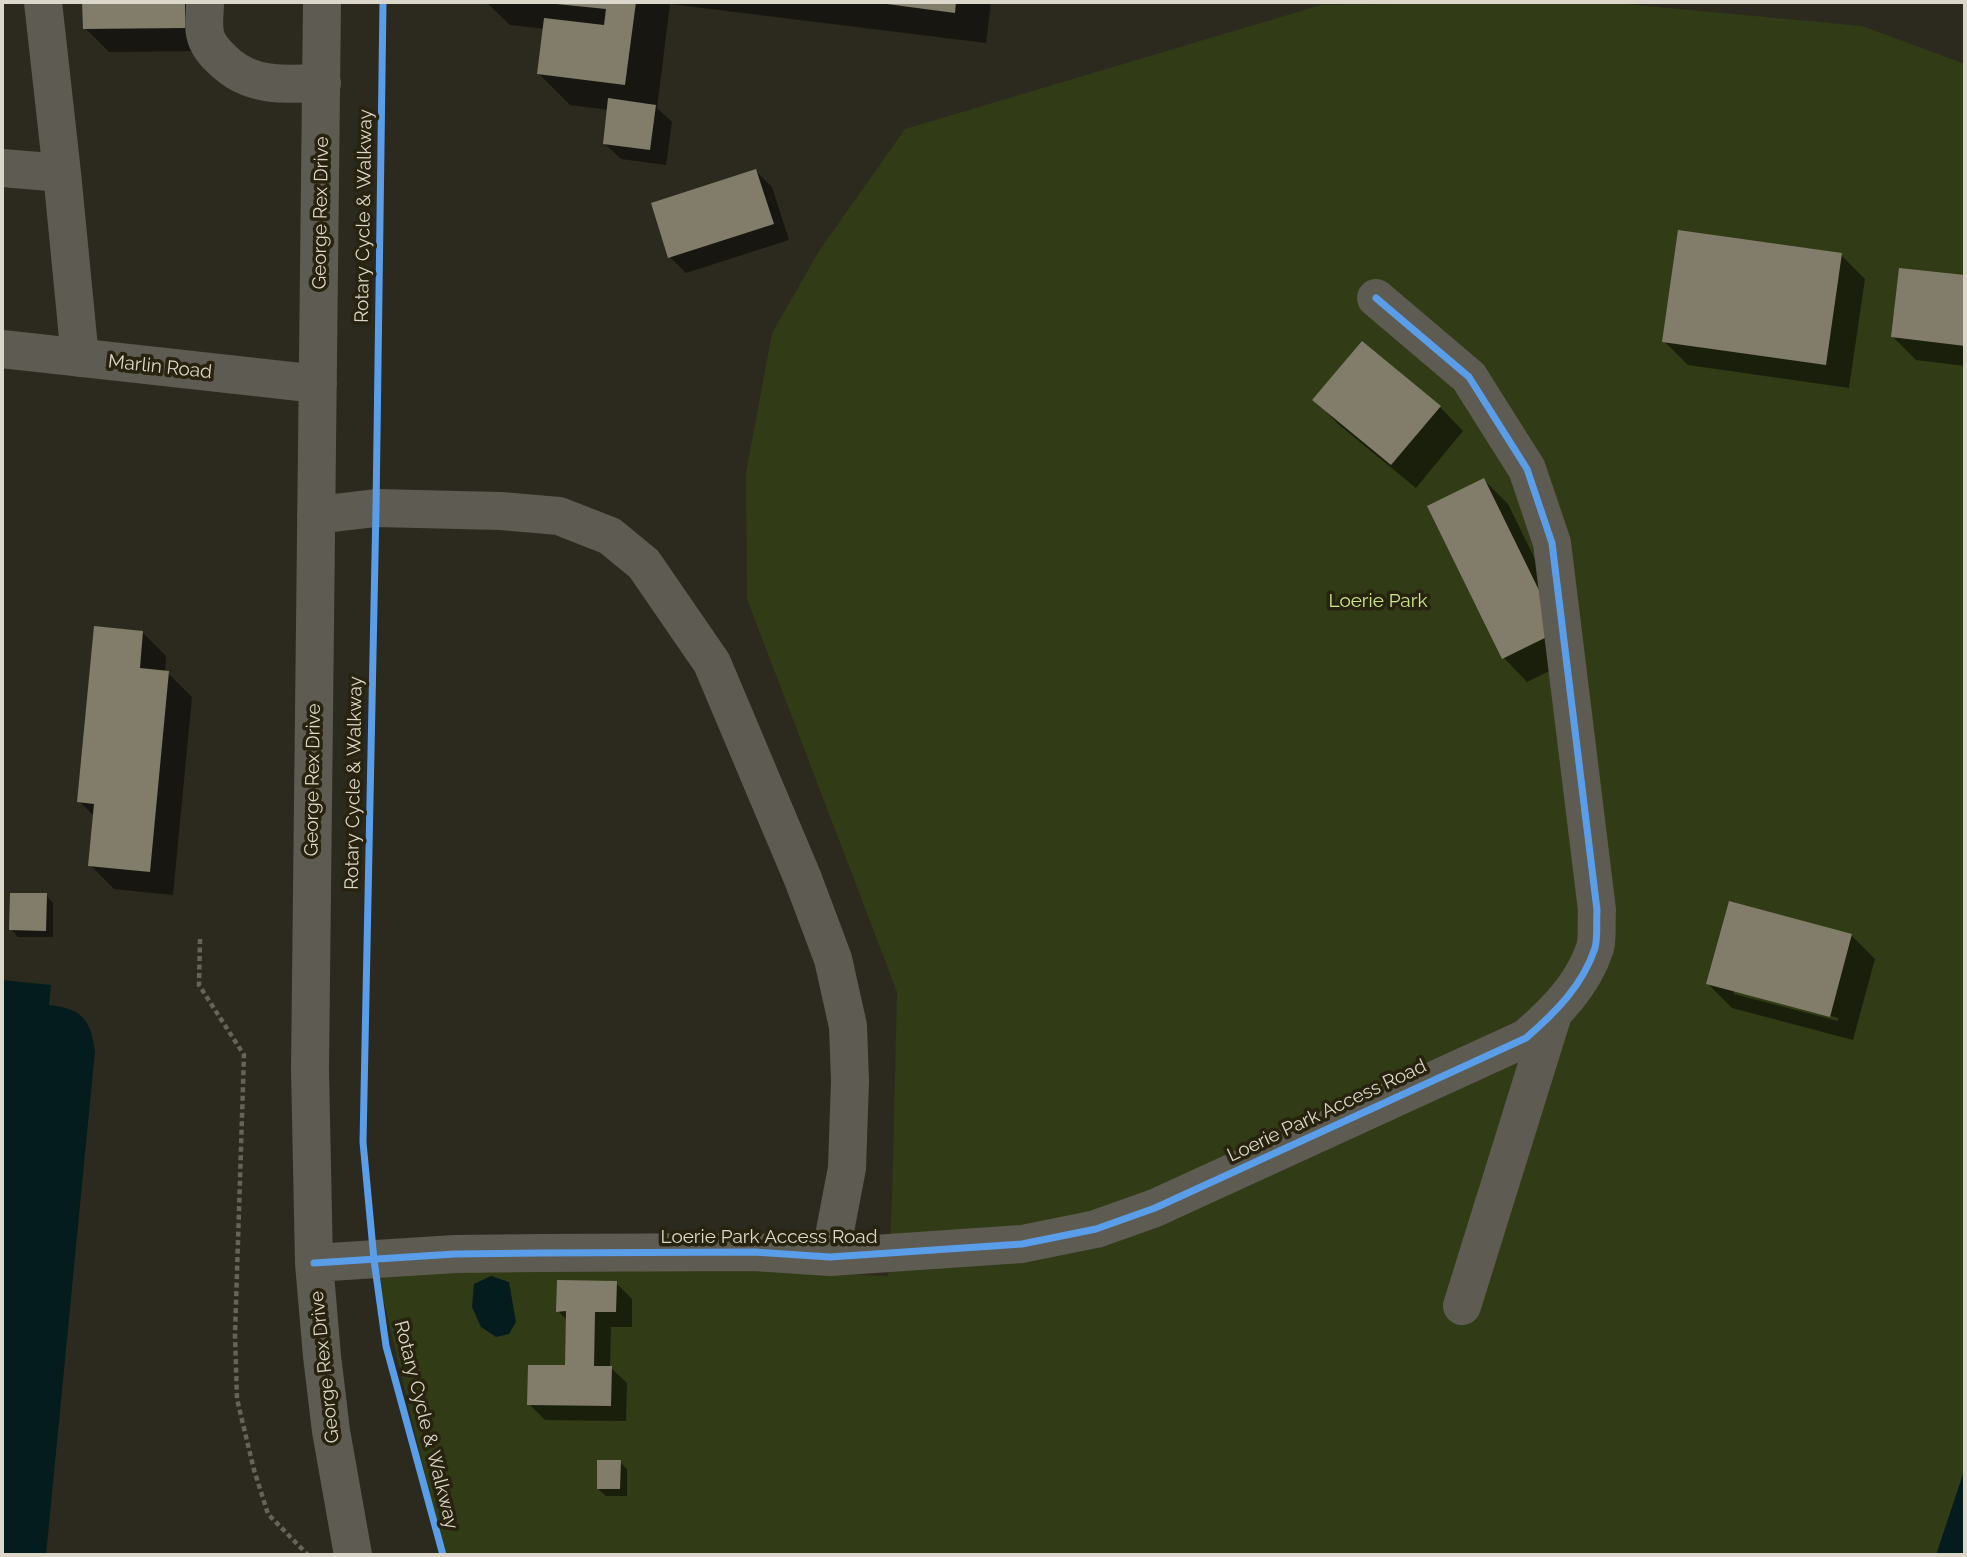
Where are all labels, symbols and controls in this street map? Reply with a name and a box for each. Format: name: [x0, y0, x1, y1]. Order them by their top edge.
street label: Rotary Cycle & Walkway: [351, 109, 377, 323]
street label: George Rex Drive: [308, 136, 334, 290]
street label: Marlin Road: [107, 350, 213, 384]
park label: Loerie Park: [1329, 590, 1427, 612]
street label: Rotary Cycle & Walkway: [341, 676, 367, 890]
street label: George Rex Drive: [300, 703, 326, 857]
street label: Loerie Park Access Road: [1224, 1055, 1430, 1167]
street label: Loerie Park Access Road: [661, 1226, 877, 1248]
street label: George Rex Drive: [306, 1290, 344, 1444]
street label: Rotary Cycle & Walkway: [389, 1318, 463, 1532]

